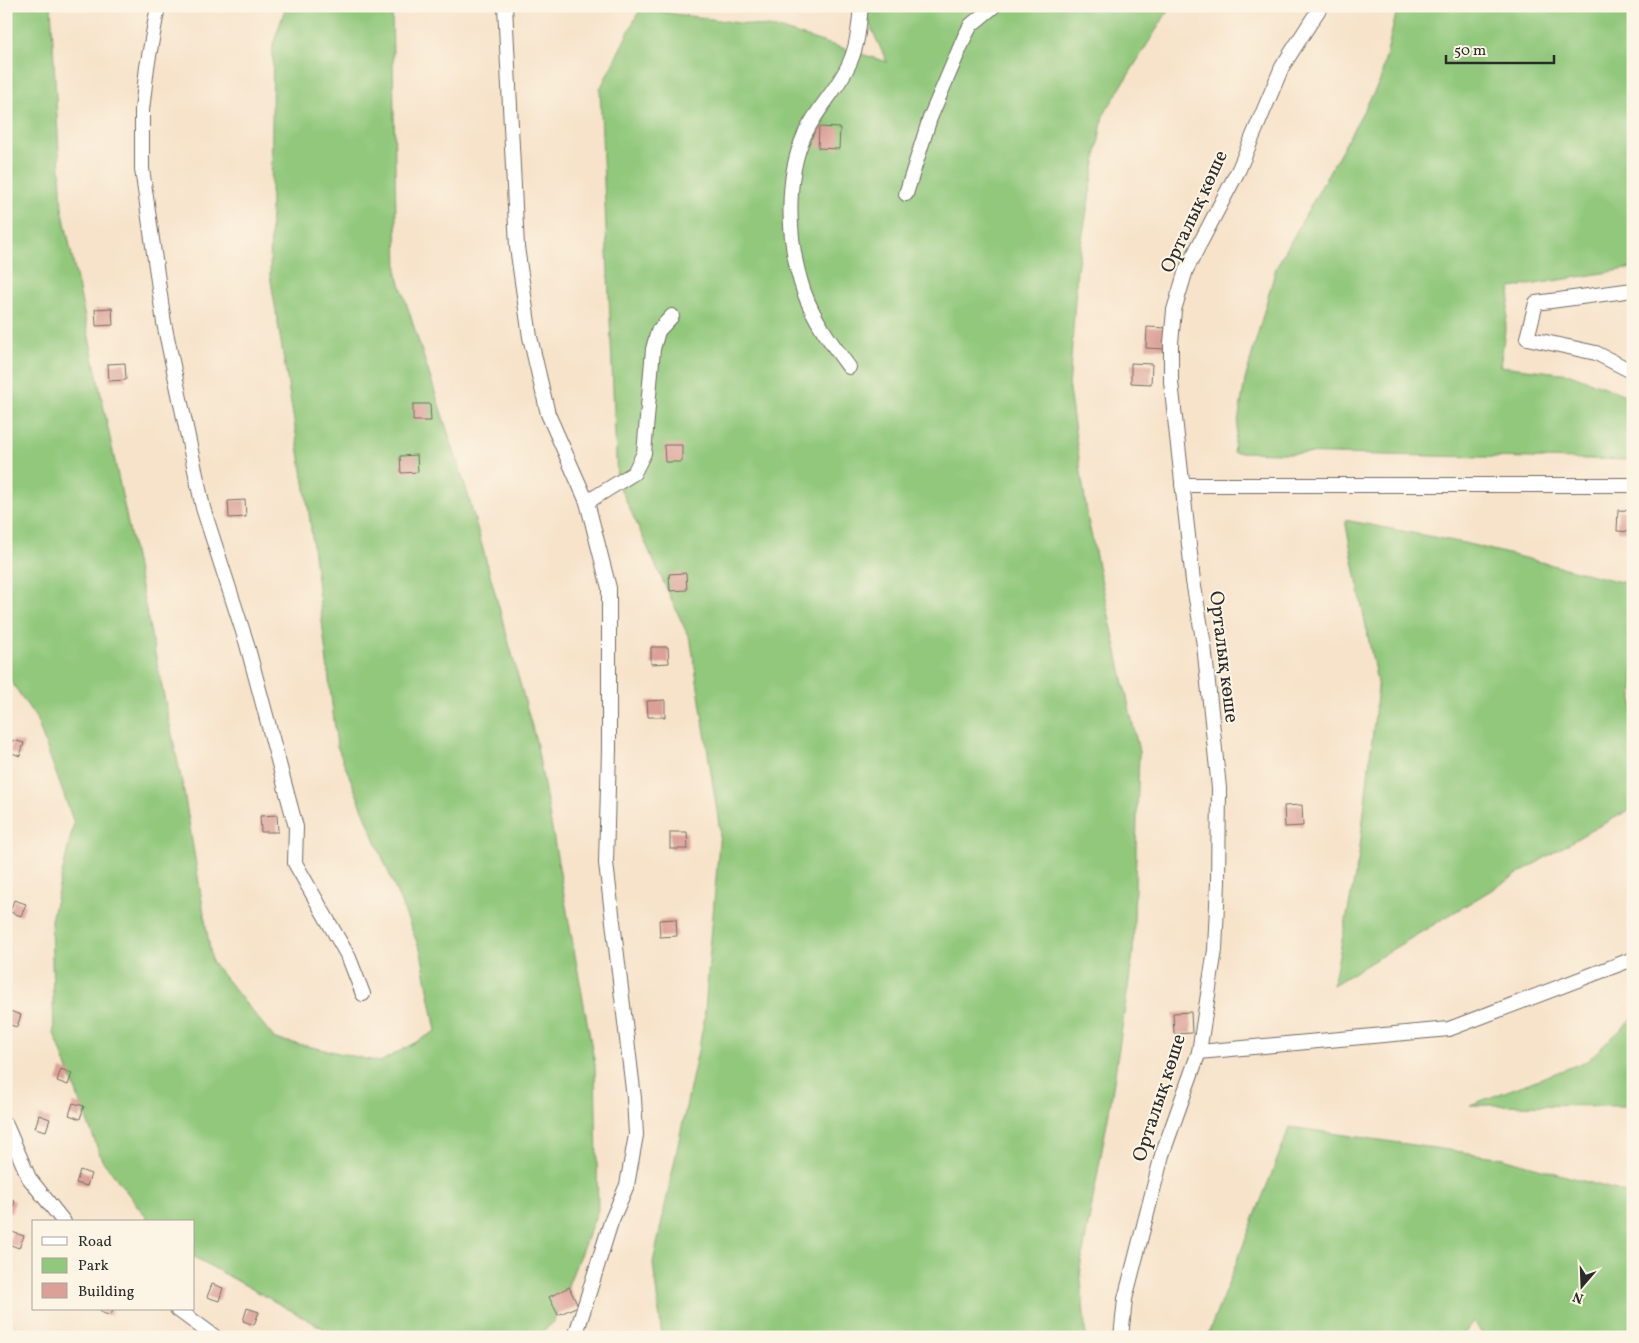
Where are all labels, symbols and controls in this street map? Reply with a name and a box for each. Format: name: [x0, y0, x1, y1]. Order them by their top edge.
scale bar: [1446, 32, 1554, 64]
text: 50 m: [1454, 41, 1486, 62]
street label: Орталық көше: [1154, 146, 1236, 278]
street label: Орталық көше: [1201, 589, 1245, 725]
street label: Орталық көше: [1126, 1031, 1194, 1165]
legend: [32, 1220, 195, 1310]
text: Road: [78, 1232, 112, 1253]
text: Park: [78, 1256, 109, 1277]
north arrow: [1556, 1260, 1606, 1310]
text: Building: [78, 1282, 135, 1303]
text: N: [1570, 1286, 1586, 1308]

